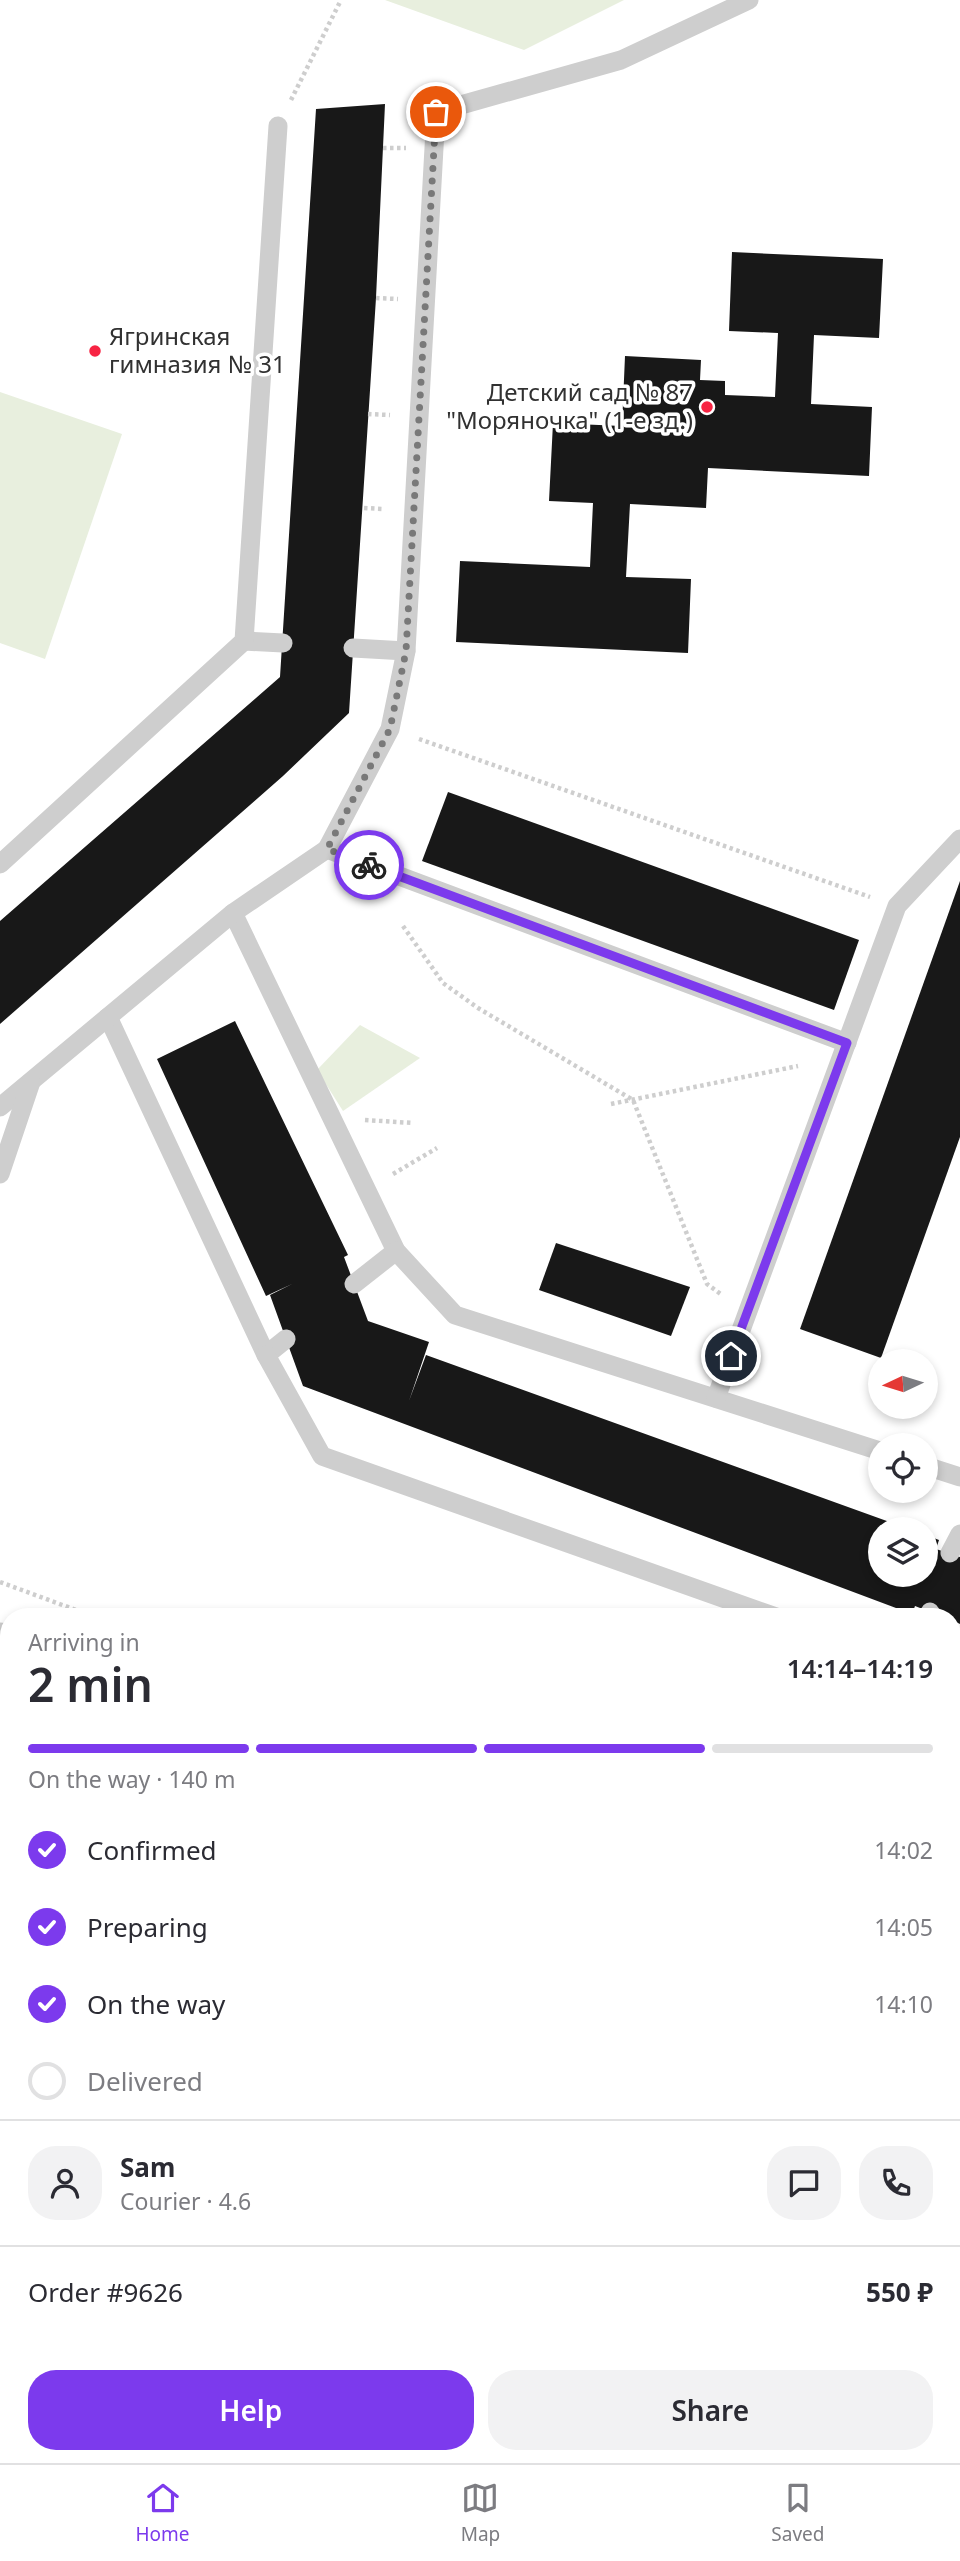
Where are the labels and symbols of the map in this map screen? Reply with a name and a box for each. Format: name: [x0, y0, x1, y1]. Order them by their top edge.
pin: [406, 82, 466, 142]
place label: Ягринская гимназия № 31: [109, 319, 286, 380]
marker: Ягринская гимназия № 31: [87, 343, 103, 359]
place label: Детский сад № 87 "Моряночка" (1-е зд.): [446, 375, 693, 436]
marker: Детский сад № 87 "Моряночка" (1-е зд.): [699, 399, 715, 415]
courier: [334, 830, 404, 900]
pin: [701, 1326, 761, 1386]
north arrow: [868, 1349, 938, 1419]

